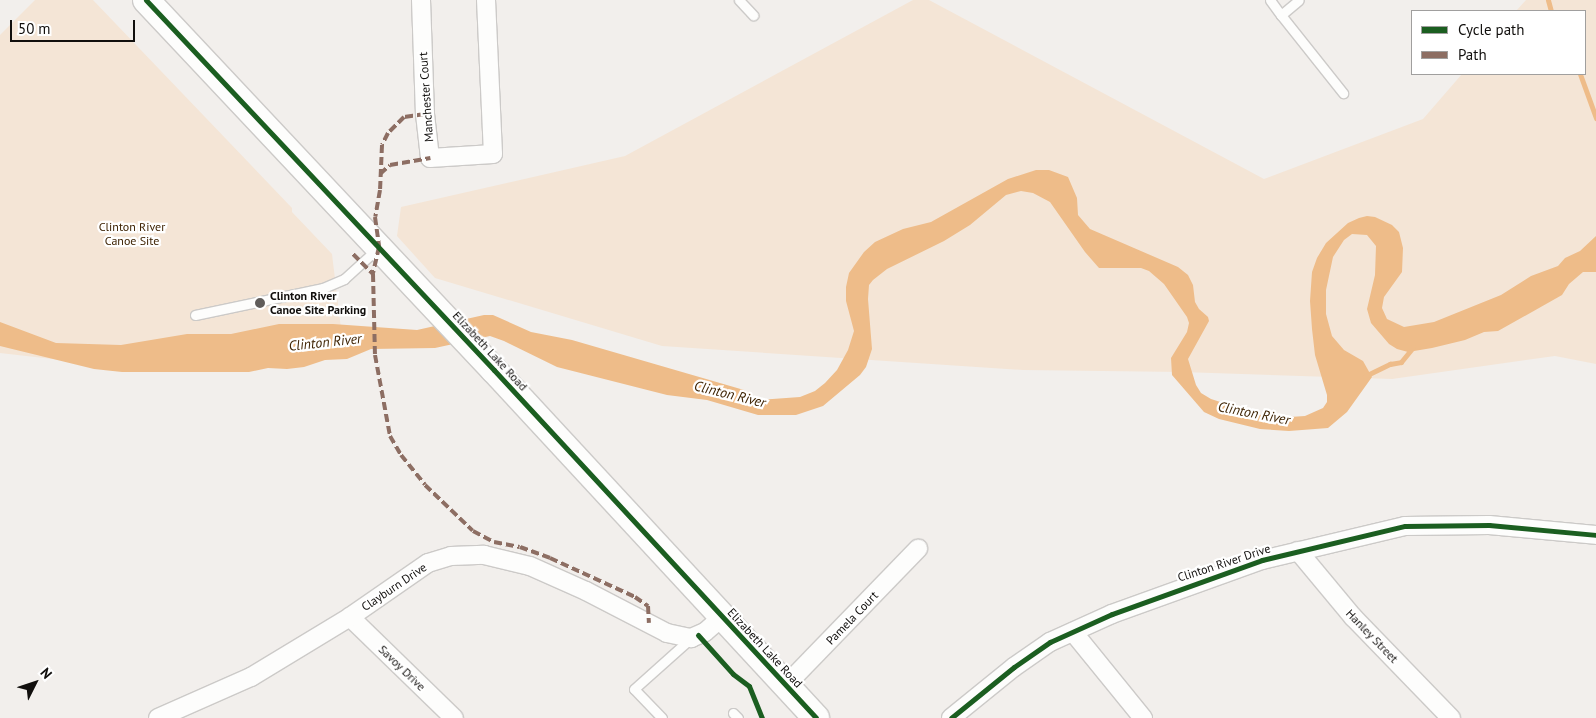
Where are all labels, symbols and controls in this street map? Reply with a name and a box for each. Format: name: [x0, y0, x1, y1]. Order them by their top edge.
scale bar: [12, 10, 138, 42]
legend: [1411, 10, 1586, 75]
text: 50 m: [18, 19, 51, 38]
text: Cycle path: [1458, 20, 1524, 39]
text: Path: [1458, 45, 1487, 64]
street label: Manchester Court: [416, 51, 436, 143]
park label: Clinton River Canoe Site: [99, 220, 165, 248]
place label: Clinton River Canoe Site Parking: [270, 289, 366, 317]
marker: Clinton River Canoe Site Parking: [254, 297, 266, 309]
street label: Elizabeth Lake Road: [450, 308, 530, 394]
water label: Clinton River: [288, 330, 362, 354]
water label: Clinton River: [692, 377, 768, 411]
water label: Clinton River: [1216, 398, 1292, 428]
street label: Clinton River Drive: [1176, 541, 1272, 585]
street label: Clayburn Drive: [359, 560, 429, 614]
street label: Pamela Court: [823, 588, 881, 648]
street label: Elizabeth Lake Road: [725, 605, 805, 691]
street label: Hanley Street: [1343, 606, 1401, 666]
street label: Savoy Drive: [375, 642, 429, 694]
north arrow: [10, 658, 60, 708]
text: N: [37, 664, 56, 683]

